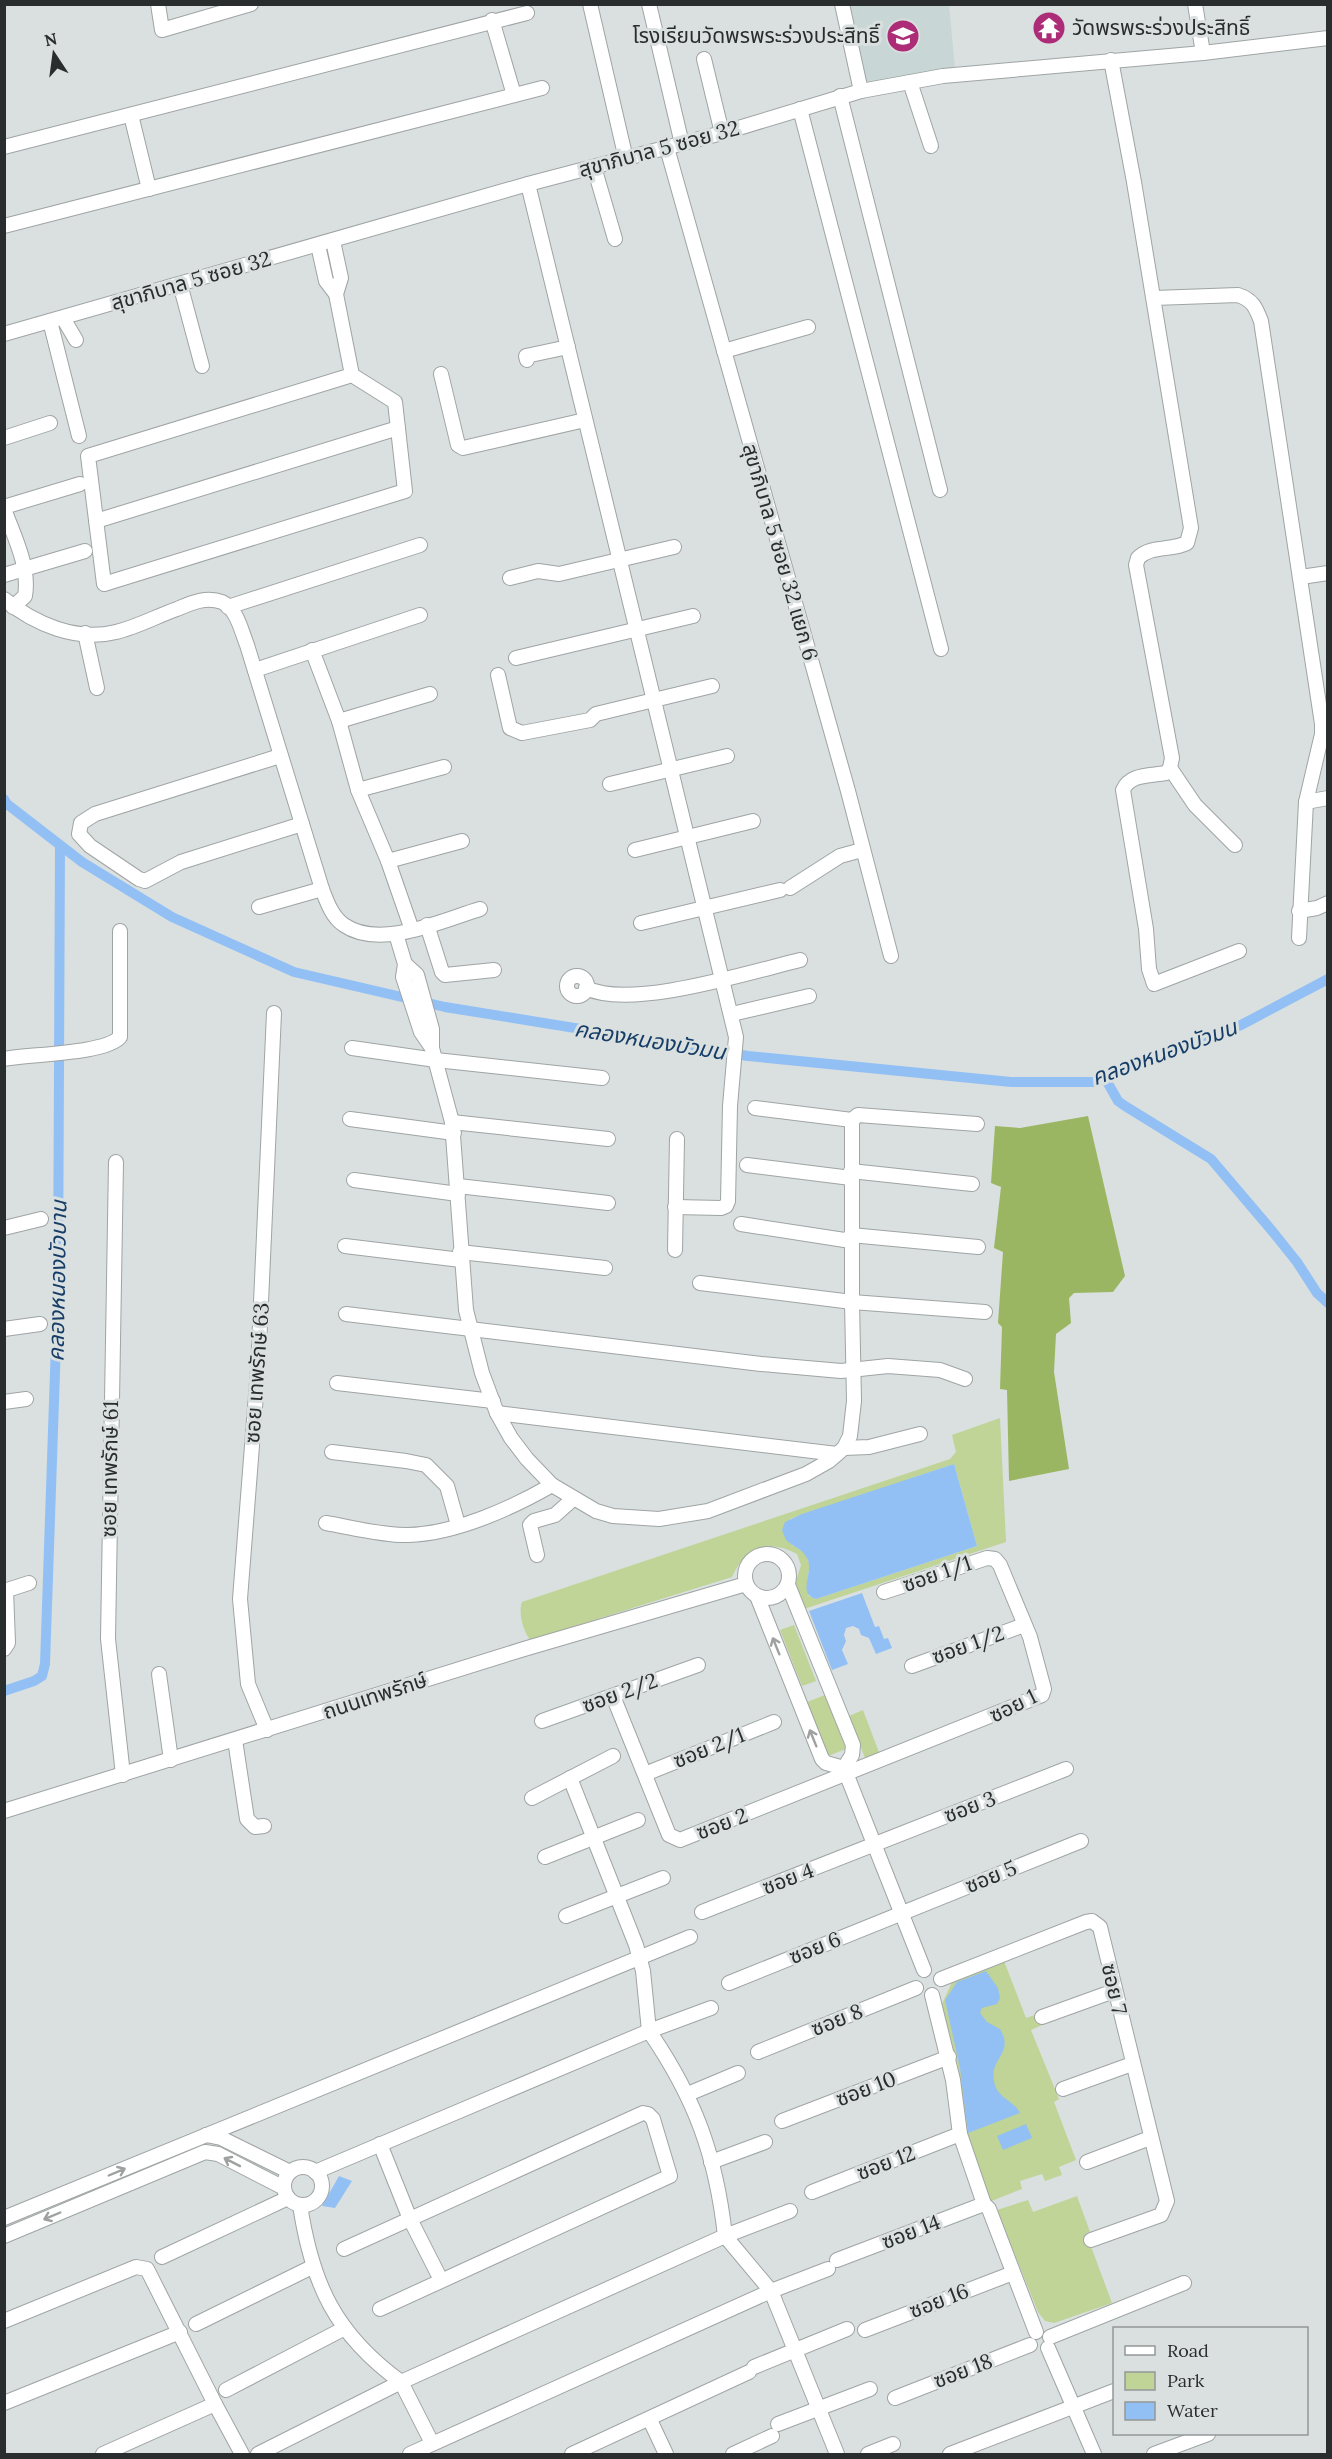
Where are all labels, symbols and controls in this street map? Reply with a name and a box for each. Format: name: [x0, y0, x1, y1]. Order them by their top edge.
temple icon: วัดพรพระร่วงประสิทธิ์: [1031, 10, 1067, 46]
place label: วัดพรพระร่วงประสิทธิ์: [1072, 14, 1251, 41]
school or university icon: โรงเรียนวัดพรพระร่วงประสิทธิ์: [885, 18, 921, 54]
place label: โรงเรียนวัดพรพระร่วงประสิทธิ์: [632, 22, 880, 49]
north arrow: [24, 24, 84, 84]
text: N: [42, 28, 59, 51]
street label: สุขาภิบาล 5 ซอย 32: [576, 114, 742, 183]
street label: สุขาภิบาล 5 ซอย 32: [108, 245, 274, 316]
street label: สุขาภิบาล 5 ซอย 32 แยก 6: [737, 440, 824, 664]
water label: คลองหนองบัวมน: [1088, 1012, 1242, 1091]
water label: คลองหนองบัวมน: [573, 1014, 729, 1066]
water label: คลองหนองบัวบาน: [42, 1199, 72, 1362]
street label: ซอย เทพรักษ์ 63: [238, 1302, 275, 1444]
street label: ซอย เทพรักษ์ 61: [95, 1400, 124, 1538]
street label: ซอย 1/1: [899, 1549, 975, 1598]
street label: ซอย 1/2: [928, 1619, 1008, 1670]
one-way arrow: [770, 1637, 781, 1655]
street label: ถนนเทพรักษ์: [319, 1666, 431, 1725]
street label: ซอย 2/2: [578, 1666, 661, 1719]
street label: ซอย 1: [985, 1683, 1041, 1729]
street label: ซอย 2/1: [669, 1721, 748, 1774]
one-way arrow: [807, 1729, 818, 1748]
street label: ซอย 3: [940, 1784, 1000, 1829]
street label: ซอย 2: [692, 1801, 751, 1846]
street label: ซอย 5: [961, 1854, 1021, 1899]
street label: ซอย 4: [758, 1856, 817, 1901]
street label: ซอย 6: [785, 1925, 845, 1970]
street label: ซอย 7: [1096, 1961, 1133, 2017]
street label: ซอย 8: [807, 1997, 867, 2042]
street label: ซอย 10: [832, 2065, 900, 2112]
street label: ซอย 12: [853, 2139, 919, 2186]
one-way arrow: [224, 2156, 241, 2168]
one-way arrow: [107, 2166, 125, 2177]
street label: ซอย 14: [878, 2208, 944, 2255]
one-way arrow: [43, 2211, 62, 2222]
street label: ซอย 16: [905, 2277, 972, 2324]
legend: [1113, 2327, 1308, 2435]
text: Road: [1167, 2339, 1209, 2362]
street label: ซอย 18: [929, 2347, 996, 2394]
text: Park: [1167, 2369, 1205, 2392]
text: Water: [1167, 2399, 1218, 2422]

